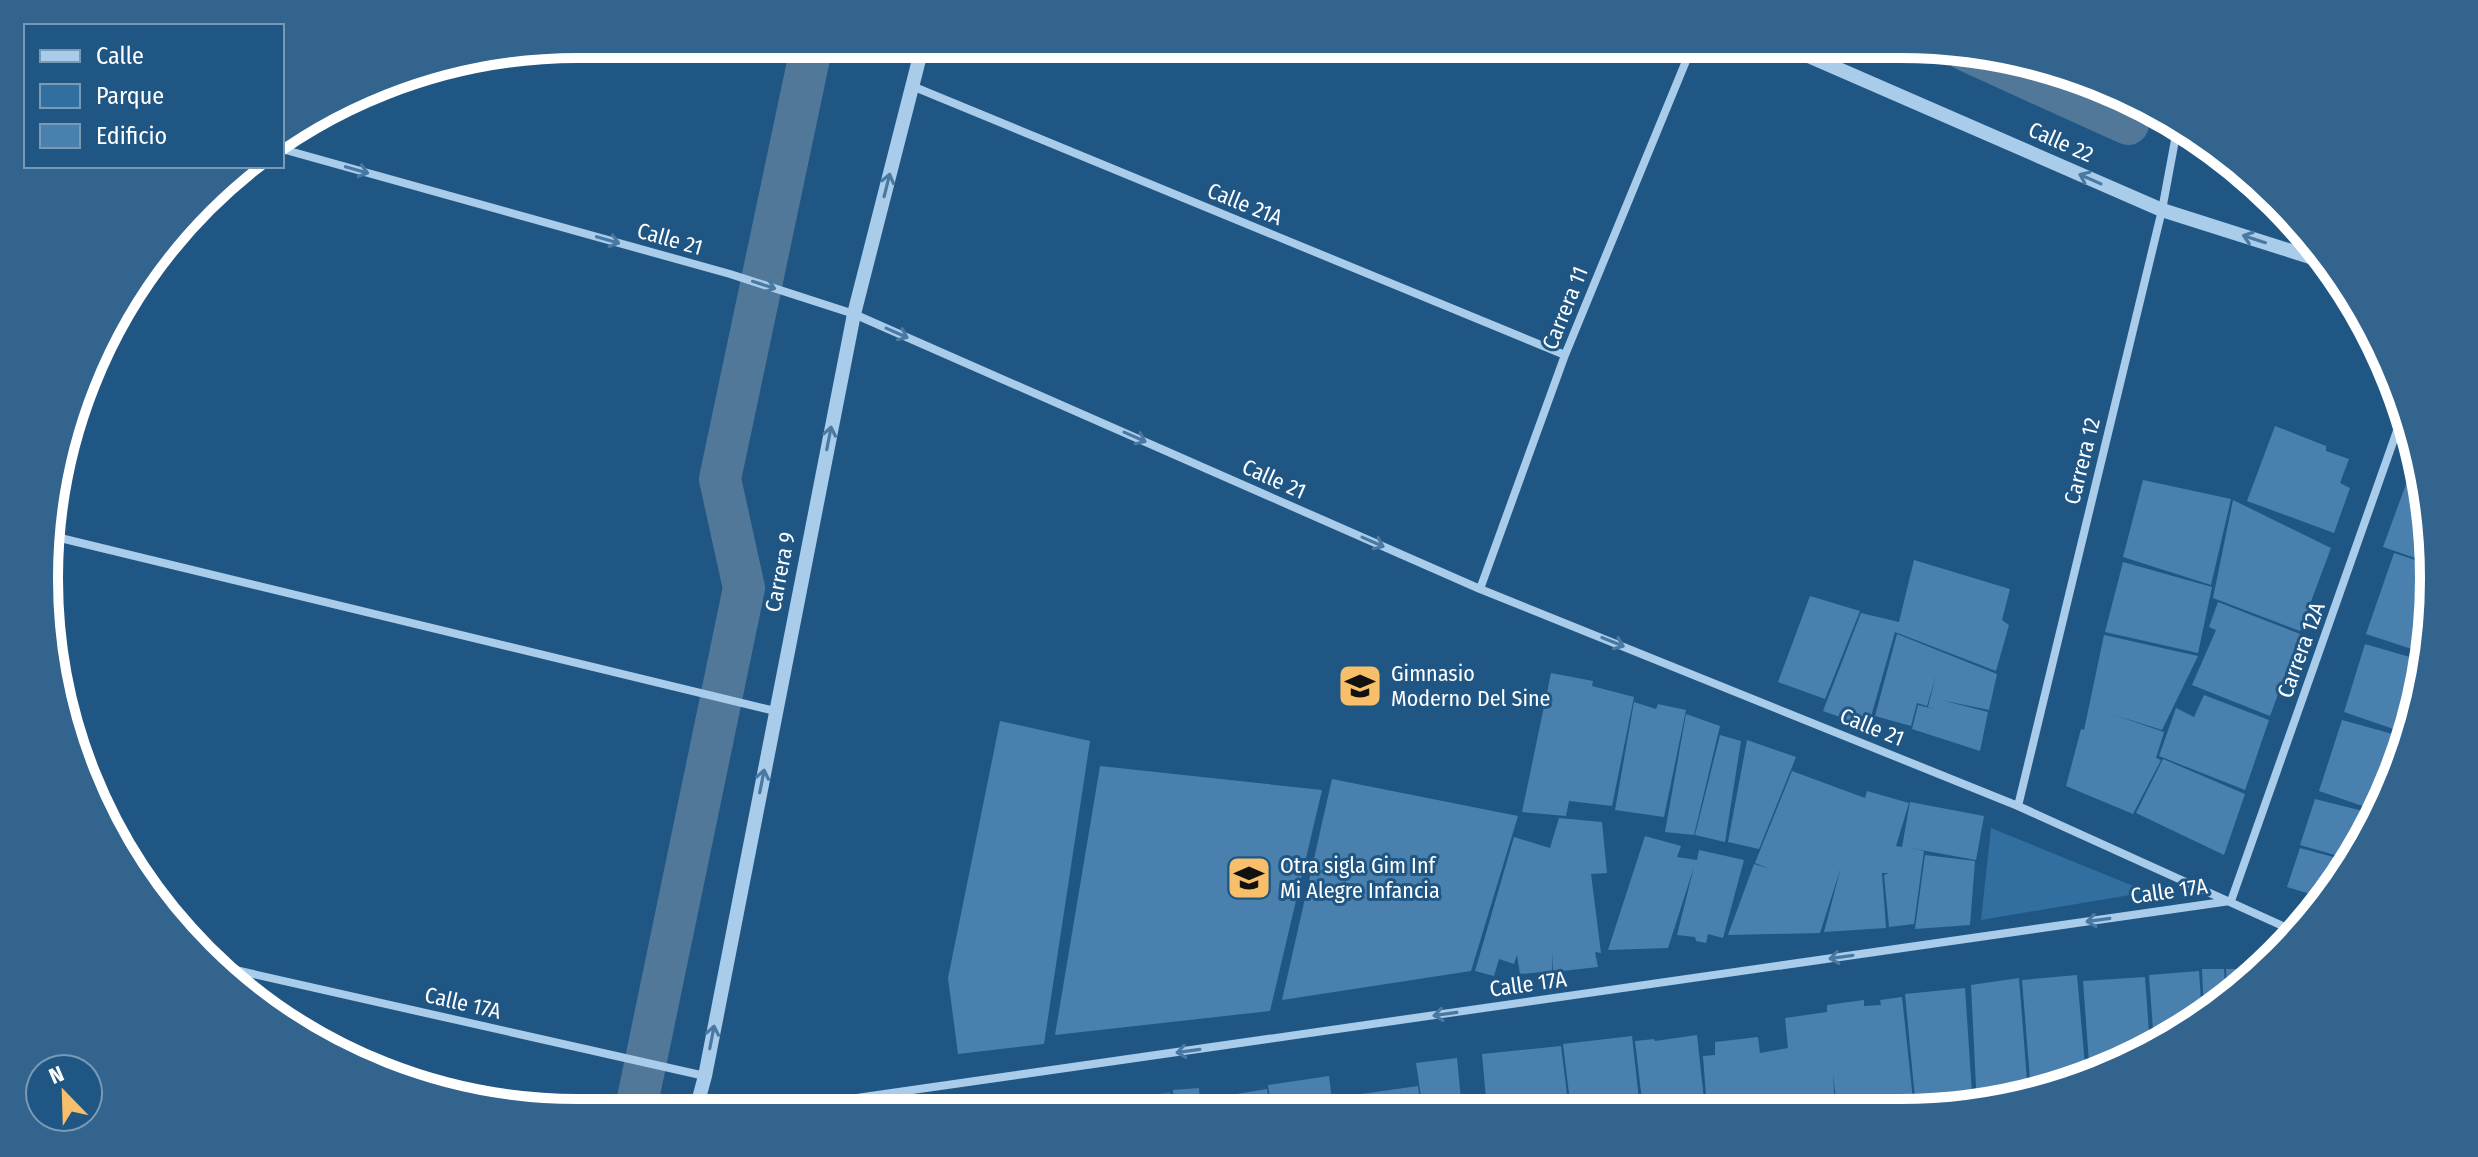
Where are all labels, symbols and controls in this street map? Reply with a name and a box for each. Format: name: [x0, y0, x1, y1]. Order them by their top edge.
legend: [24, 24, 284, 168]
text: Calle: [96, 42, 144, 70]
text: Parque: [96, 82, 164, 110]
street label: Calle 22: [2024, 116, 2098, 168]
text: Edificio: [96, 122, 167, 150]
one-way arrow: [344, 164, 370, 179]
one-way arrow: [2078, 170, 2103, 185]
one-way arrow: [880, 172, 895, 198]
street label: Calle 21A: [1204, 177, 1287, 231]
street label: Calle 21: [634, 217, 706, 261]
one-way arrow: [2242, 231, 2267, 246]
one-way arrow: [594, 234, 620, 249]
street label: Carrera 11: [1536, 263, 1594, 353]
one-way arrow: [750, 278, 776, 293]
one-way arrow: [884, 326, 909, 341]
street label: Carrera 12: [2058, 415, 2106, 507]
one-way arrow: [822, 426, 837, 452]
one-way arrow: [1122, 431, 1147, 446]
street label: Calle 21: [1238, 453, 1310, 505]
street label: Carrera 9: [759, 530, 801, 614]
one-way arrow: [1361, 535, 1385, 550]
street label: Carrera 12A: [2271, 598, 2331, 702]
one-way arrow: [1600, 636, 1625, 651]
place label: Gimnasio Moderno Del Sine: [1391, 660, 1550, 712]
school or university icon: Gimnasio Moderno Del Sine: [1336, 662, 1384, 710]
street label: Calle 21: [1836, 702, 1908, 752]
one-way arrow: [755, 769, 770, 795]
place label: Otra sigla Gim Inf Mi Alegre Infancia: [1280, 852, 1440, 904]
school or university icon: Otra sigla Gim Inf Mi Alegre Infancia: [1225, 854, 1273, 902]
street label: Calle 17A: [2129, 872, 2210, 910]
one-way arrow: [2086, 913, 2111, 928]
one-way arrow: [1829, 950, 1854, 965]
street label: Calle 17A: [1488, 965, 1569, 1003]
street label: Calle 17A: [422, 981, 504, 1025]
one-way arrow: [1433, 1007, 1458, 1022]
one-way arrow: [706, 1024, 721, 1050]
one-way arrow: [1175, 1044, 1201, 1059]
north arrow: [24, 1053, 104, 1133]
text: N: [45, 1060, 68, 1090]

